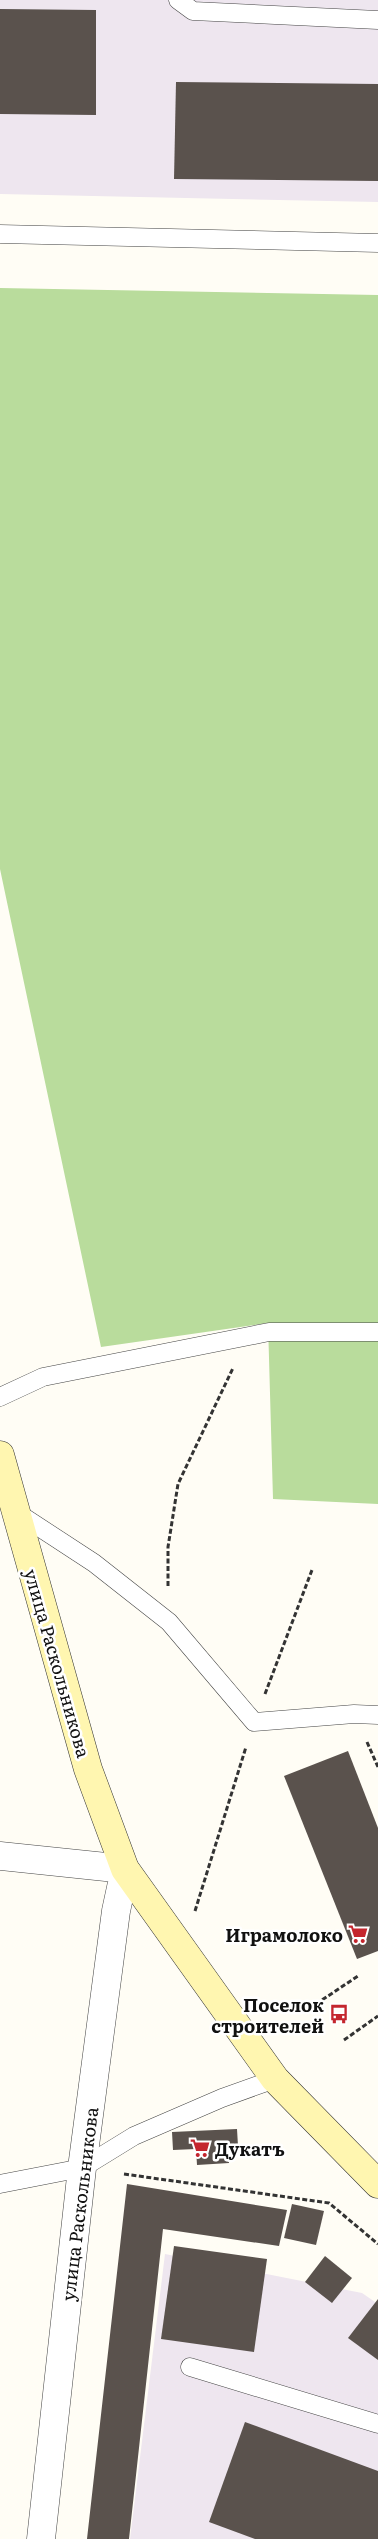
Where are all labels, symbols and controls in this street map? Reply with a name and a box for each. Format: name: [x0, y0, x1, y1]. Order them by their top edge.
street label: улица Раскольникова: [18, 1565, 98, 1761]
place label: Играмолоко: [225, 1921, 343, 1948]
supermarket icon: Играмолоко: [347, 1923, 369, 1945]
place label: Поселок строителей: [211, 1991, 324, 2039]
bus stop icon: Поселок строителей: [328, 2003, 350, 2025]
street label: улица Раскольникова: [54, 2105, 104, 2303]
place label: Дукатъ: [215, 2135, 285, 2162]
supermarket icon: Дукатъ: [189, 2137, 211, 2159]

